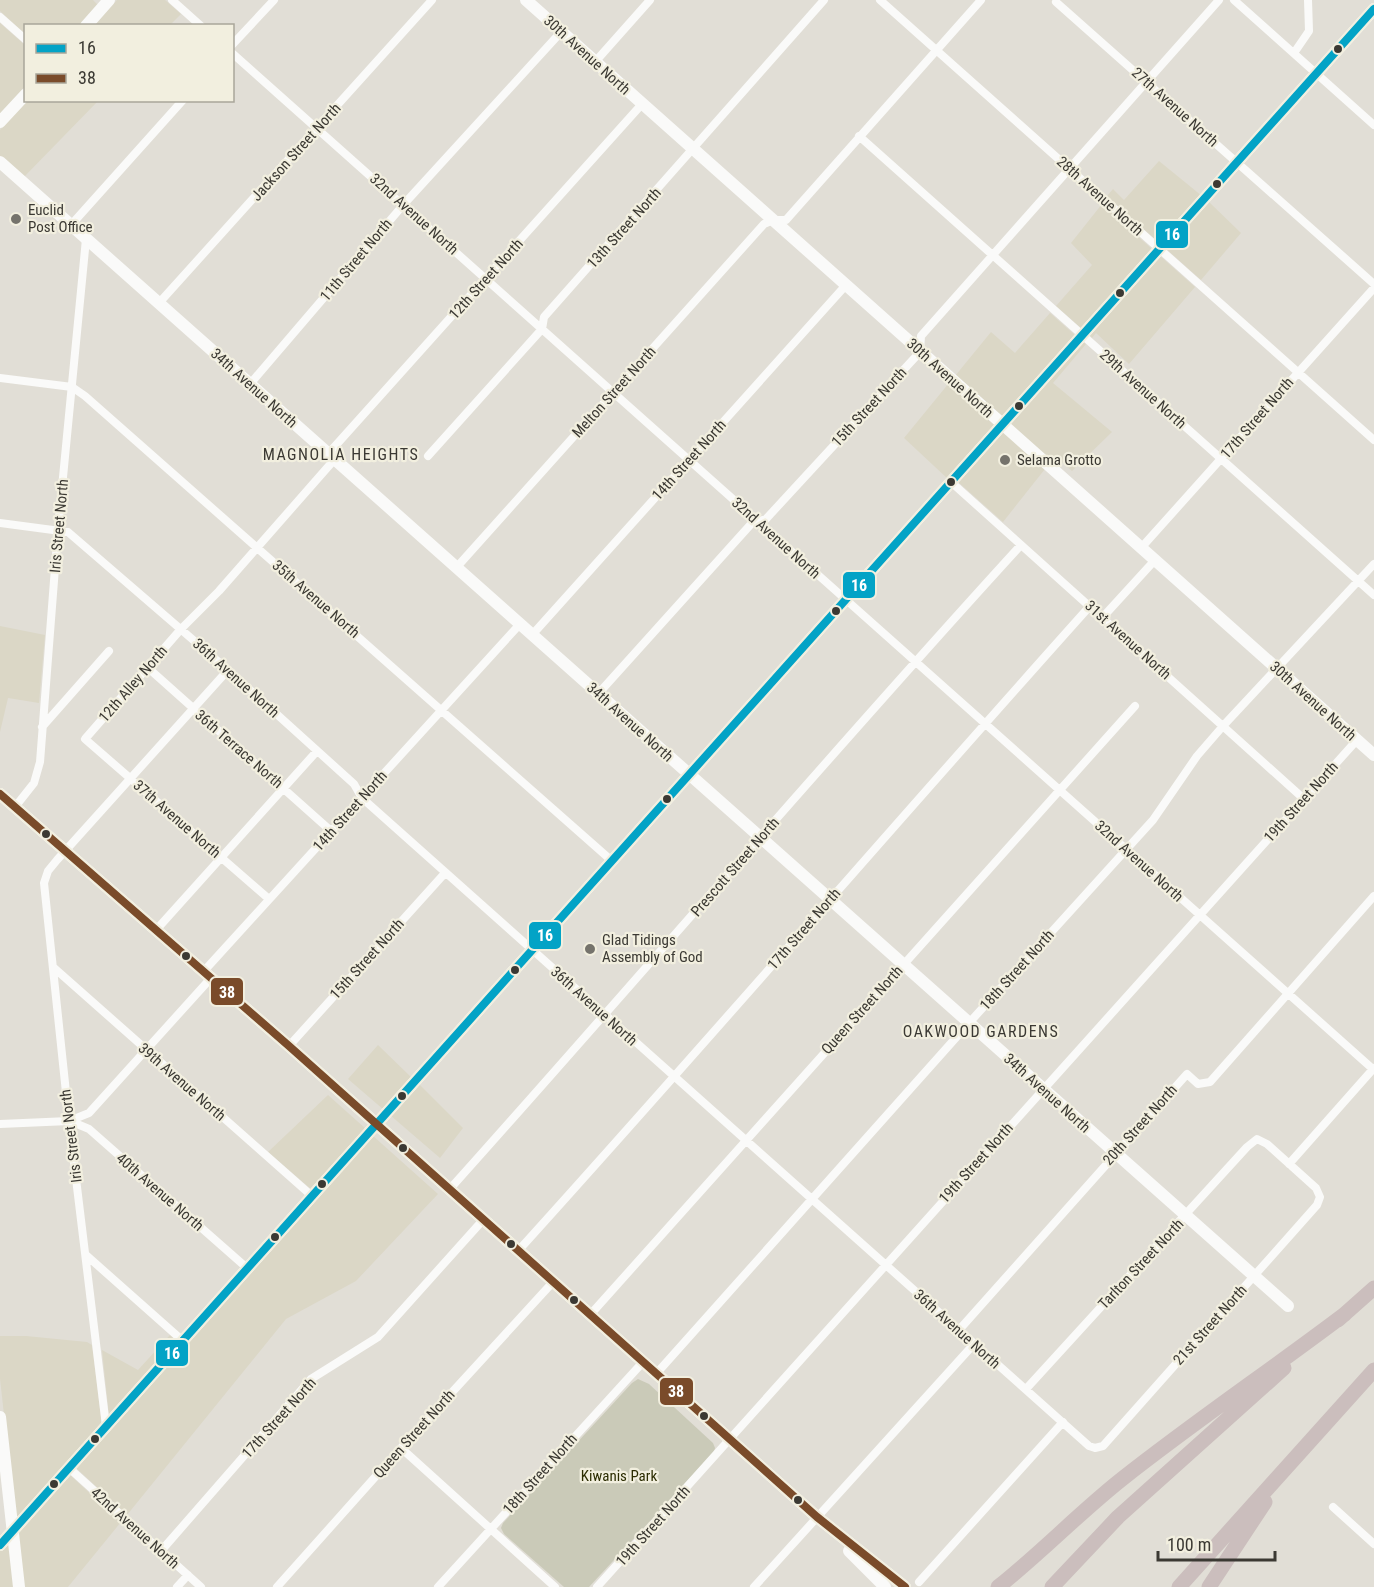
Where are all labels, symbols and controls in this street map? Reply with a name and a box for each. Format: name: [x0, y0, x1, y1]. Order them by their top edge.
street label: 30th Avenue North: [540, 12, 634, 98]
legend: [24, 24, 234, 102]
text: 16: [78, 37, 96, 58]
unlabelled marker: [1332, 43, 1344, 55]
street label: 27th Avenue North: [1128, 64, 1222, 150]
text: 38: [78, 67, 96, 88]
street label: Jackson Street North: [247, 99, 345, 205]
street label: 28th Avenue North: [1053, 153, 1147, 239]
street label: 32nd Avenue North: [366, 169, 462, 259]
unlabelled marker: [1211, 178, 1223, 190]
street label: 13th Street North: [583, 184, 665, 272]
place label: Euclid Post Office: [28, 201, 93, 236]
marker: Euclid Post Office: [9, 212, 23, 226]
street label: 11th Street North: [316, 215, 396, 305]
line badge: 16: [1155, 220, 1189, 249]
text: 16: [1164, 225, 1180, 244]
street label: 12th Street North: [445, 235, 527, 323]
unlabelled marker: [1114, 287, 1126, 299]
street label: 30th Avenue North: [903, 335, 997, 421]
street label: Melton Street North: [568, 343, 660, 441]
street label: 34th Avenue North: [207, 345, 301, 431]
street label: 29th Avenue North: [1096, 346, 1190, 432]
street label: 15th Street North: [828, 364, 910, 450]
street label: 17th Street North: [1217, 374, 1297, 462]
unlabelled marker: [1013, 400, 1025, 412]
street label: 14th Street North: [648, 416, 730, 504]
district label: MAGNOLIA HEIGHTS: [263, 445, 419, 464]
place label: Selama Grotto: [1017, 451, 1101, 469]
marker: Selama Grotto: [998, 453, 1012, 467]
unlabelled marker: [945, 476, 957, 488]
street label: Iris Street North: [46, 478, 72, 574]
street label: 32nd Avenue North: [728, 493, 824, 583]
street label: 35th Avenue North: [269, 556, 363, 642]
line badge: 16: [842, 571, 876, 599]
text: 16: [851, 576, 867, 595]
street label: 31st Avenue North: [1081, 597, 1175, 683]
unlabelled marker: [830, 605, 842, 617]
street label: 36th Avenue North: [189, 635, 283, 721]
street label: 12th Alley North: [95, 642, 171, 726]
street label: 30th Avenue North: [1266, 658, 1360, 744]
street label: 34th Avenue North: [583, 679, 677, 765]
street label: 36th Terrace North: [191, 706, 287, 792]
street label: 19th Street North: [1260, 758, 1342, 846]
street label: 14th Street North: [309, 767, 391, 855]
street label: 37th Avenue North: [130, 776, 224, 862]
unlabelled marker: [661, 793, 673, 805]
street label: Prescott Street North: [687, 814, 783, 920]
street label: 32nd Avenue North: [1091, 816, 1187, 906]
unlabelled marker: [40, 828, 52, 840]
street label: 17th Street North: [764, 885, 844, 973]
street label: 15th Street North: [326, 915, 408, 1003]
line badge: 16: [528, 921, 562, 950]
text: 16: [537, 926, 553, 945]
street label: 18th Street North: [976, 926, 1058, 1014]
place label: Glad Tidings Assembly of God: [602, 931, 703, 966]
marker: Glad Tidings Assembly of God: [583, 942, 597, 956]
unlabelled marker: [180, 950, 192, 962]
street label: Queen Street North: [817, 962, 907, 1058]
street label: 36th Avenue North: [547, 963, 641, 1049]
unlabelled marker: [509, 964, 521, 976]
line badge: 38: [210, 977, 244, 1006]
text: 38: [219, 983, 235, 1002]
district label: OAKWOOD GARDENS: [903, 1022, 1059, 1041]
street label: 39th Avenue North: [135, 1039, 229, 1125]
street label: 34th Avenue North: [1000, 1050, 1094, 1136]
street label: 20th Street North: [1099, 1081, 1181, 1169]
street label: Iris Street North: [56, 1088, 86, 1184]
unlabelled marker: [396, 1090, 408, 1102]
street label: 19th Street North: [935, 1119, 1017, 1207]
unlabelled marker: [397, 1142, 409, 1154]
street label: 40th Avenue North: [113, 1149, 207, 1235]
unlabelled marker: [316, 1178, 328, 1190]
street label: Tarlton Street North: [1095, 1215, 1187, 1313]
unlabelled marker: [269, 1231, 281, 1243]
unlabelled marker: [505, 1238, 517, 1250]
street label: 21st Street North: [1169, 1281, 1251, 1369]
street label: 36th Avenue North: [910, 1286, 1004, 1372]
unlabelled marker: [568, 1294, 580, 1306]
line badge: 16: [155, 1339, 189, 1367]
text: 16: [164, 1344, 180, 1363]
street label: 17th Street North: [238, 1374, 320, 1462]
line badge: 38: [659, 1377, 694, 1406]
text: 38: [668, 1382, 684, 1401]
street label: Queen Street North: [369, 1386, 459, 1482]
unlabelled marker: [698, 1410, 710, 1422]
street label: 18th Street North: [499, 1430, 581, 1518]
unlabelled marker: [89, 1433, 101, 1445]
park label: Kiwanis Park: [581, 1467, 657, 1485]
unlabelled marker: [48, 1478, 60, 1490]
street label: 19th Street North: [612, 1482, 694, 1570]
street label: 42nd Avenue North: [87, 1483, 183, 1573]
unlabelled marker: [792, 1494, 804, 1506]
scale bar: [1158, 1524, 1275, 1562]
text: 100 m: [1167, 1534, 1211, 1555]

